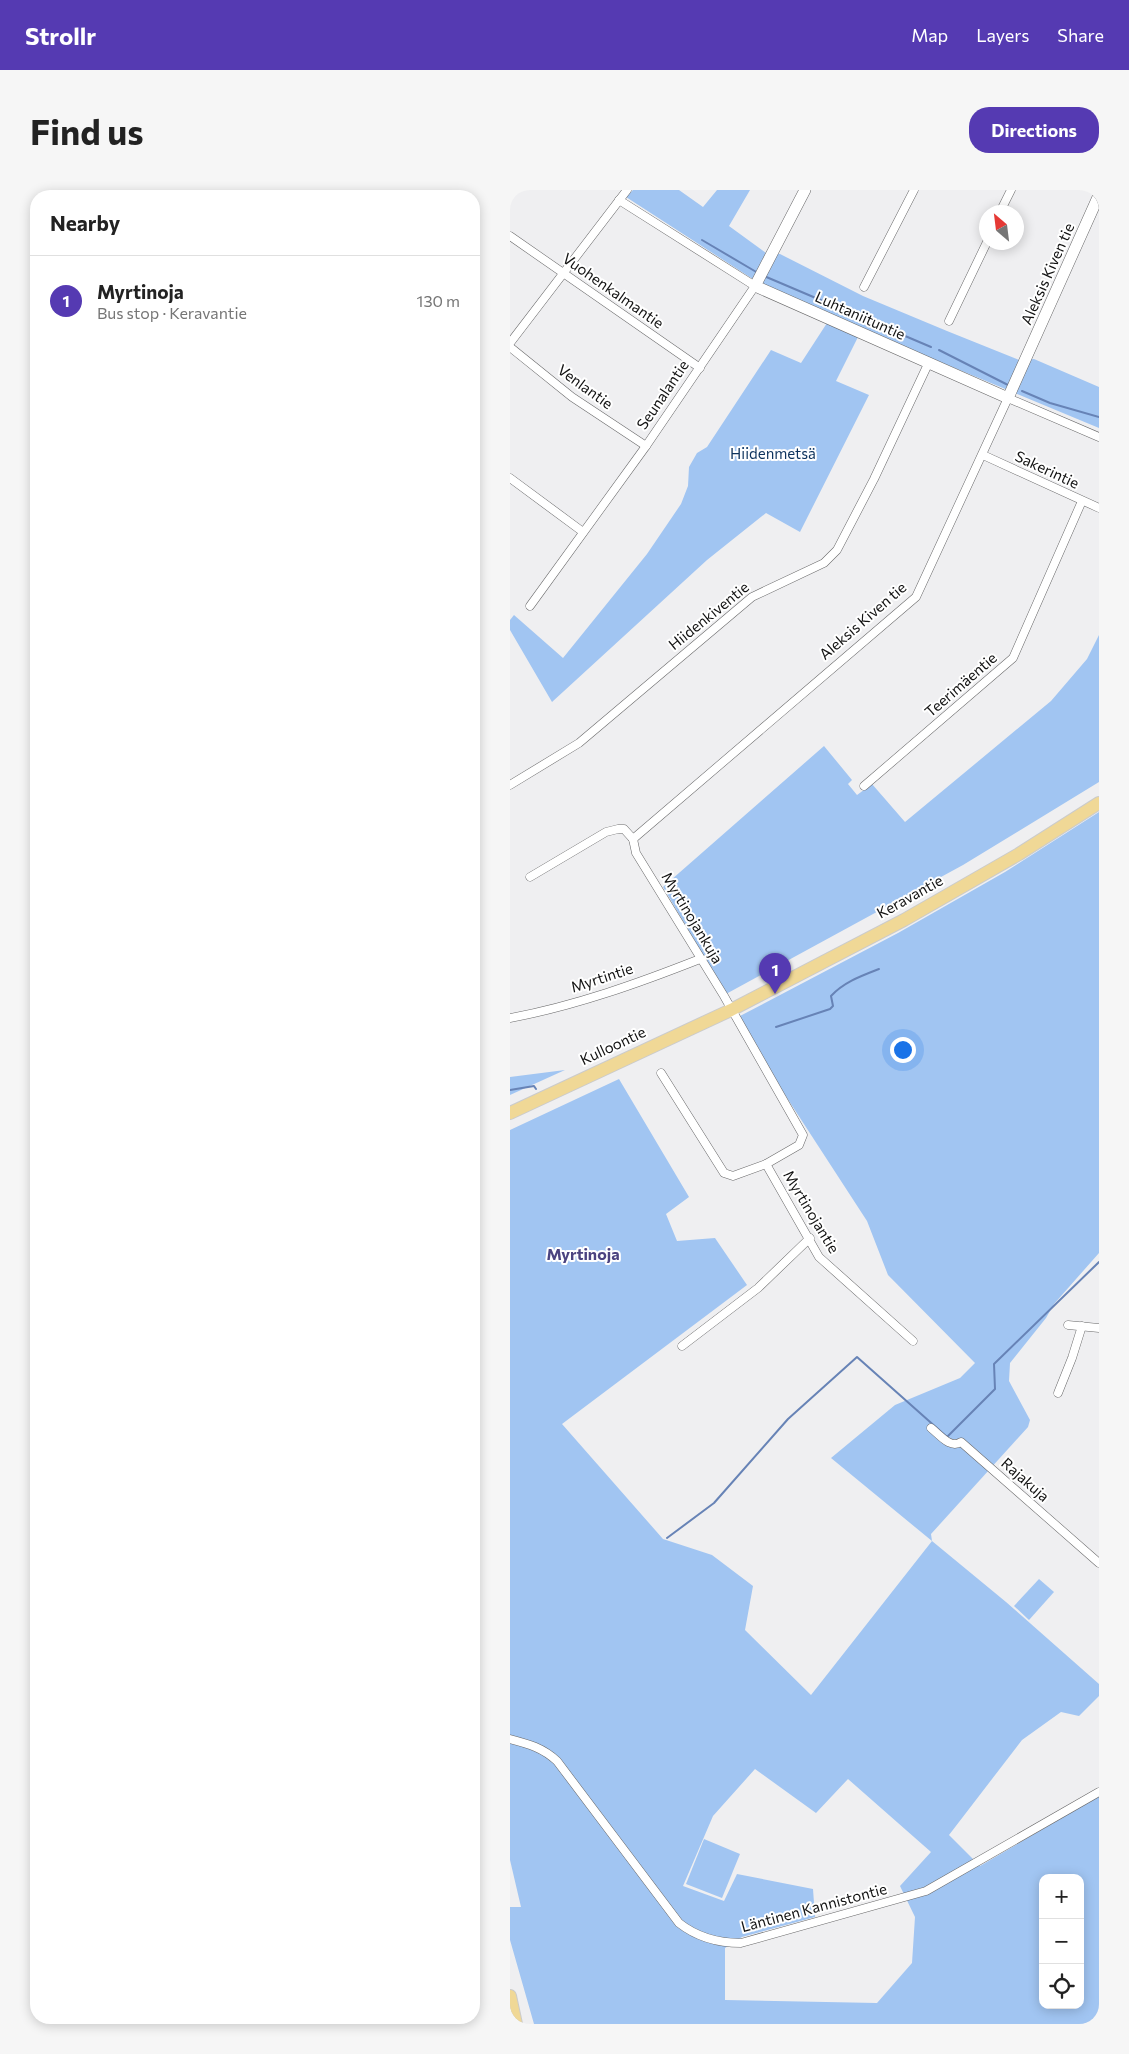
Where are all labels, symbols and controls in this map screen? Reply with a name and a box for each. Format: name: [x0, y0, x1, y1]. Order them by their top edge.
text: Strollr: [25, 21, 96, 50]
text: Map: [911, 24, 948, 46]
text: Layers: [976, 24, 1029, 46]
text: Share: [1057, 24, 1104, 46]
button: Directions: [969, 107, 1099, 153]
text: Find us: [30, 109, 144, 152]
north arrow: [979, 205, 1024, 250]
text: Nearby: [50, 210, 120, 235]
street label: Aleksis Kiven tie: [1017, 220, 1078, 327]
street label: Vuohenkalmantie: [560, 249, 668, 332]
text: Myrtinoja: [97, 280, 184, 303]
street label: Luhtaniituntie: [812, 287, 908, 343]
text: 1: [62, 291, 70, 310]
text: 130 m: [417, 291, 460, 310]
text: Bus stop · Keravantie: [97, 303, 247, 322]
street label: Seunalantie: [632, 356, 692, 433]
street label: Venlantie: [554, 360, 617, 412]
park label: Hiidenmetsä: [730, 444, 816, 462]
street label: Sakerintie: [1012, 446, 1082, 492]
street label: Hiidenkiventie: [665, 577, 752, 653]
street label: Aleksis Kiven tie: [815, 578, 910, 663]
street label: Teerimäentie: [921, 648, 1000, 720]
street label: Myrtinojankuja: [658, 868, 727, 967]
street label: Keravantie: [873, 871, 946, 922]
pin: 1: [759, 953, 791, 994]
street label: Myrtintie: [568, 959, 635, 996]
street label: Kulloontie: [577, 1022, 648, 1068]
your location: [890, 1037, 916, 1063]
street label: Myrtinojantie: [780, 1167, 844, 1256]
district label: Myrtinoja: [546, 1244, 620, 1263]
street label: Rajakuja: [998, 1454, 1053, 1505]
map controls: [1039, 1874, 1084, 2009]
button: +: [1039, 1874, 1084, 1919]
street label: Läntinen Kannistontie: [739, 1879, 889, 1935]
button: −: [1039, 1919, 1084, 1964]
button: locate: [1039, 1964, 1084, 2009]

